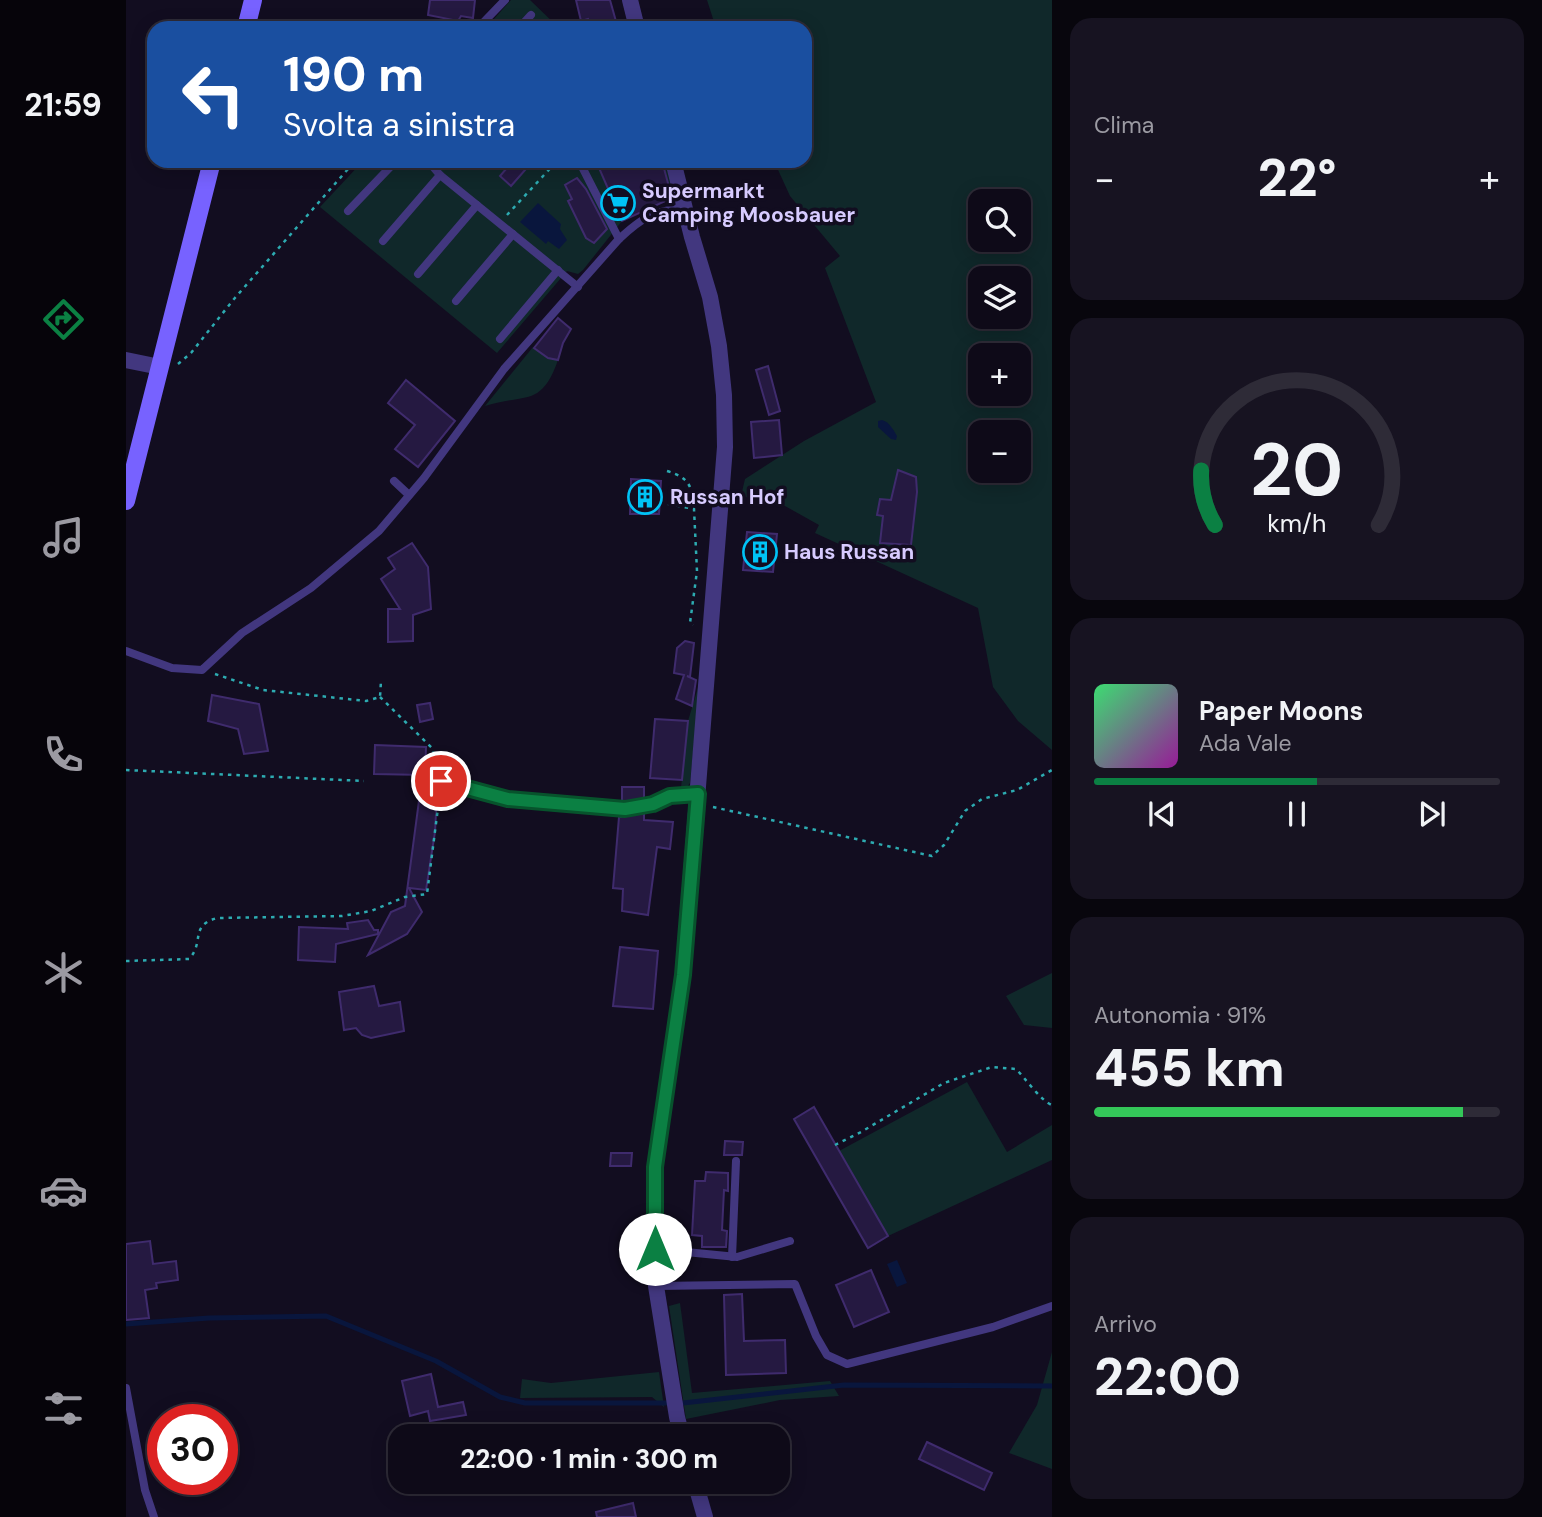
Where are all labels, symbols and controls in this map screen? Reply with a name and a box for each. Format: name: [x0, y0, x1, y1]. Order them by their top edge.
text: 190 m: [283, 42, 424, 106]
icon: left: [168, 49, 259, 140]
text: 21:59: [24, 84, 102, 126]
text: Svolta a sinistra: [283, 104, 515, 146]
text: Clima: [1094, 110, 1154, 140]
text: 22°: [1257, 144, 1337, 212]
text: −: [1094, 154, 1115, 204]
text: +: [1479, 154, 1500, 204]
place label: Supermarkt Camping Moosbauer: [642, 177, 856, 229]
supermarket icon: Supermarkt Camping Moosbauer: [599, 184, 637, 222]
map controls: [968, 189, 1031, 483]
button: search: [968, 189, 1031, 252]
button: layers: [968, 266, 1031, 329]
icon: directions: [39, 295, 88, 344]
button: +: [968, 343, 1031, 406]
button: −: [968, 420, 1031, 483]
text: 20: [1251, 423, 1343, 518]
building icon: Russan Hof: [626, 478, 664, 516]
place label: Russan Hof: [670, 483, 784, 511]
text: km/h: [1267, 506, 1327, 539]
icon: music: [39, 513, 88, 562]
building icon: Haus Russan: [741, 533, 779, 571]
place label: Haus Russan: [784, 538, 914, 566]
text: Paper Moons: [1199, 694, 1363, 728]
text: Ada Vale: [1199, 728, 1292, 758]
icon: phone: [39, 730, 88, 779]
pin: [411, 751, 471, 811]
icon: arrive: [422, 762, 460, 800]
icon: previous: [1143, 795, 1181, 833]
icon: pause: [1278, 795, 1316, 833]
icon: next: [1413, 795, 1451, 833]
icon: climate: [39, 948, 88, 997]
text: Autonomia · 91%: [1094, 1000, 1266, 1030]
text: 455 km: [1094, 1034, 1285, 1102]
icon: car: [39, 1166, 88, 1215]
position arrow: [618, 1212, 692, 1286]
text: Arrivo: [1094, 1309, 1157, 1339]
text: 22:00: [1094, 1343, 1241, 1411]
icon: filters: [39, 1384, 88, 1433]
speed limit sign: 30: [147, 1404, 238, 1495]
text: 22:00 · 1 min · 300 m: [460, 1442, 718, 1476]

